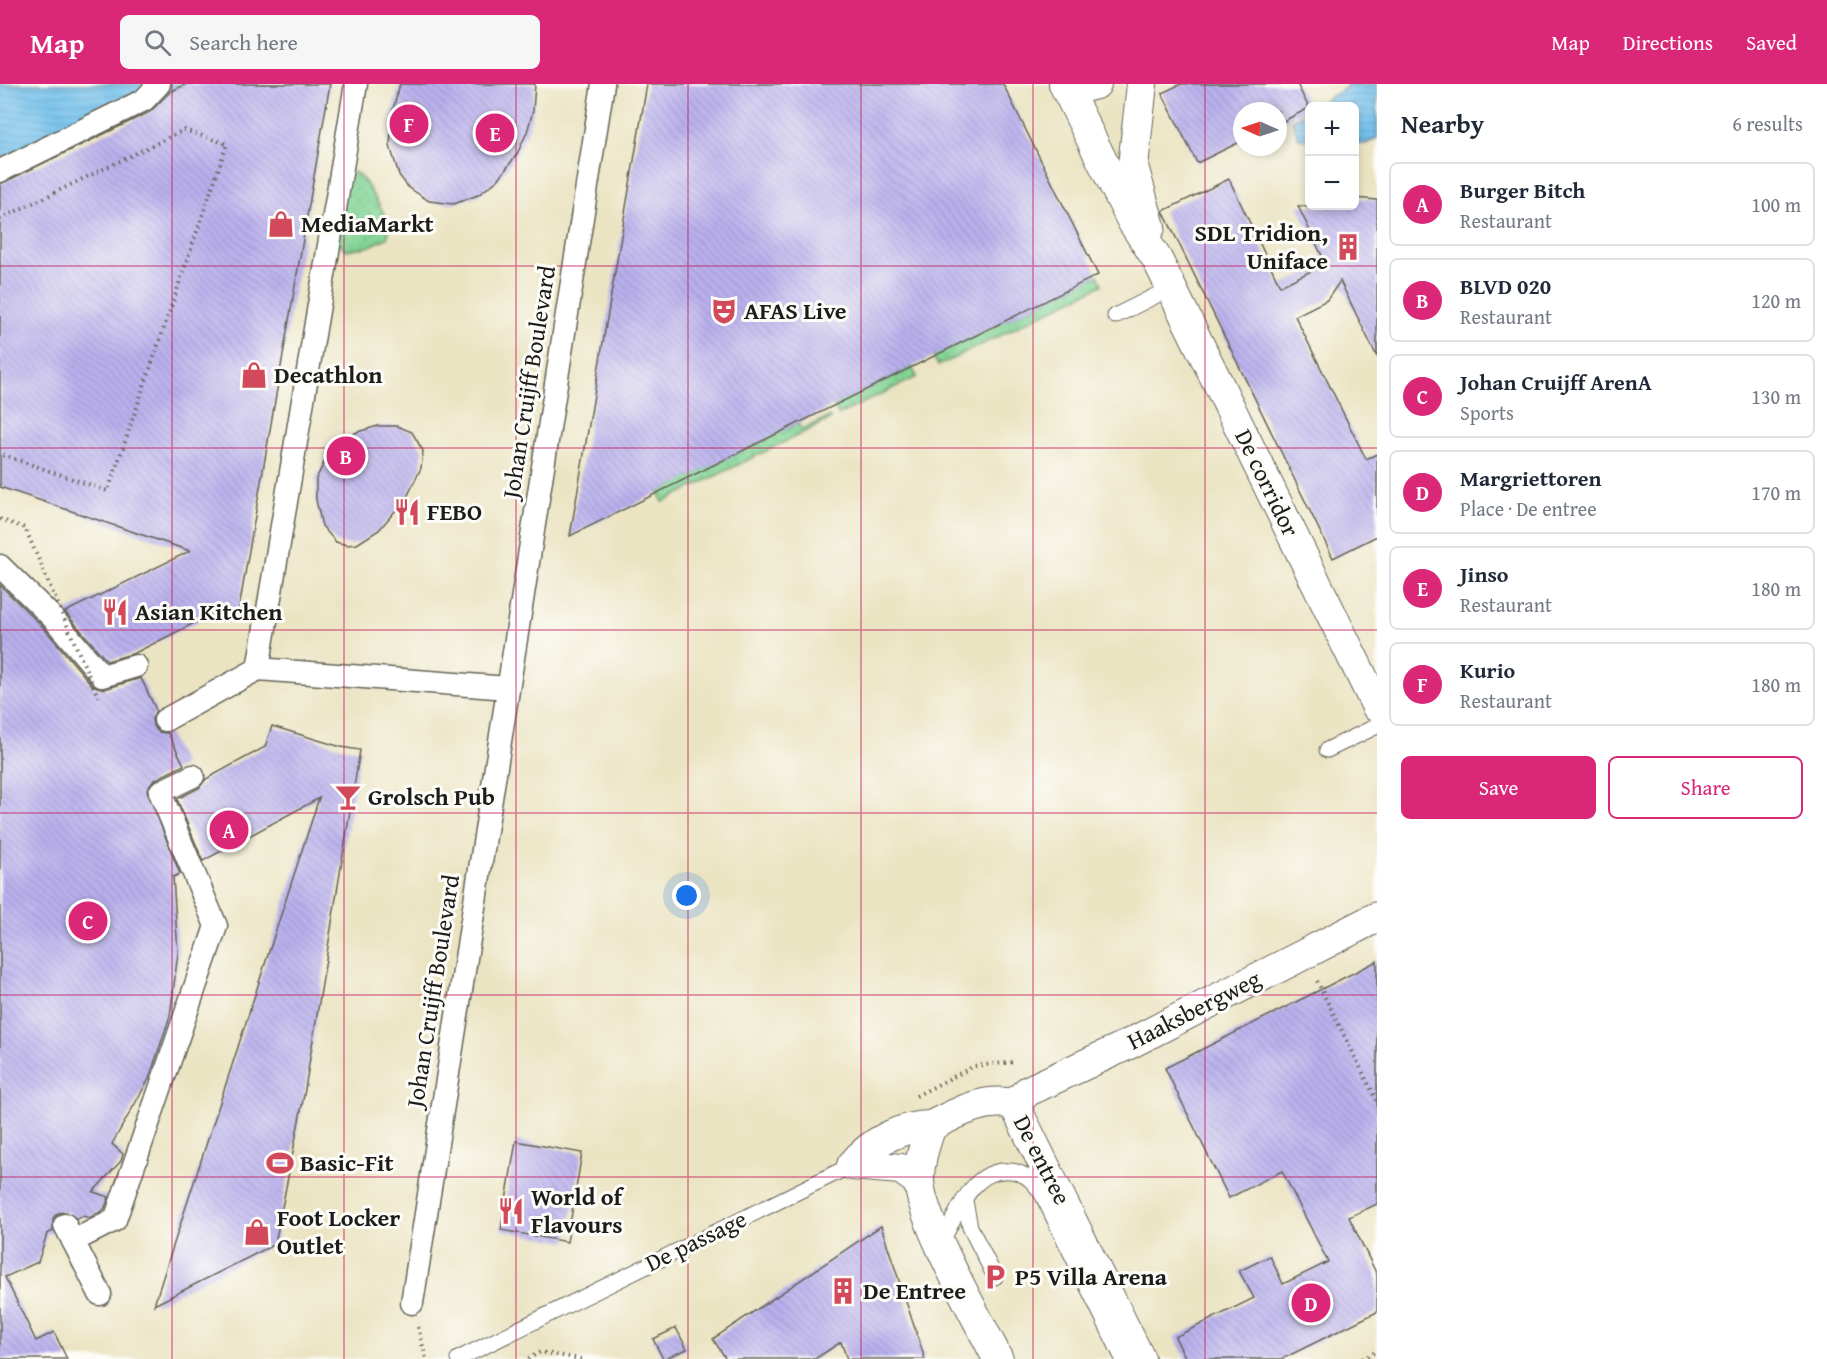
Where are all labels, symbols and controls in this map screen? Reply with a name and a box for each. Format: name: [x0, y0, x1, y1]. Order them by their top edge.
search box: [120, 15, 540, 69]
text: Map: [30, 22, 84, 63]
icon: search: [141, 26, 174, 59]
text: Search here: [189, 26, 298, 58]
text: Map: [1551, 27, 1590, 58]
text: Directions: [1623, 27, 1713, 58]
text: Saved: [1746, 27, 1797, 58]
pin: F: [390, 102, 428, 147]
north arrow: [1233, 102, 1287, 156]
map controls: [1305, 102, 1359, 210]
button: +: [1305, 102, 1359, 156]
text: Nearby: [1401, 104, 1484, 143]
text: 6 results: [1732, 109, 1803, 138]
pin: E: [476, 110, 514, 156]
button: −: [1305, 156, 1359, 210]
text: Burger Bitch: [1460, 174, 1585, 206]
text: A: [1416, 190, 1429, 219]
text: 100 m: [1751, 190, 1801, 219]
place label: MediaMarkt: [301, 206, 434, 241]
text: Restaurant: [1460, 206, 1552, 235]
shop icon: MediaMarkt: [266, 209, 296, 239]
place label: SDL Tridion, Uniface: [1194, 215, 1328, 278]
building icon: SDL Tridion, Uniface: [1333, 232, 1363, 262]
street label: Johan Cruijff Boulevard: [492, 263, 564, 504]
text: BLVD 020: [1460, 270, 1551, 302]
text: B: [1416, 286, 1429, 315]
text: 120 m: [1751, 286, 1801, 315]
place label: AFAS Live: [744, 293, 847, 328]
theatre icon: AFAS Live: [709, 296, 739, 326]
text: Restaurant: [1460, 302, 1552, 331]
place label: Decathlon: [274, 357, 382, 392]
shop icon: Decathlon: [239, 360, 269, 390]
text: Johan Cruijff ArenA: [1460, 366, 1652, 398]
text: C: [1417, 382, 1428, 411]
text: 130 m: [1751, 382, 1801, 411]
text: Sports: [1460, 398, 1514, 427]
street label: De corridor: [1226, 423, 1309, 542]
pin: B: [326, 434, 366, 478]
text: Margriettoren: [1460, 462, 1602, 494]
text: D: [1416, 478, 1429, 507]
text: 170 m: [1751, 478, 1801, 507]
place label: FEBO: [427, 494, 482, 529]
text: Place · De entree: [1460, 494, 1597, 523]
restaurant icon: FEBO: [392, 497, 422, 527]
text: Jinso: [1460, 558, 1509, 590]
text: E: [1417, 574, 1428, 603]
text: 180 m: [1751, 574, 1801, 603]
text: Restaurant: [1460, 590, 1552, 619]
place label: Asian Kitchen: [135, 594, 282, 629]
restaurant icon: Asian Kitchen: [100, 597, 130, 627]
text: Kurio: [1460, 654, 1515, 686]
text: F: [1417, 670, 1428, 699]
text: 180 m: [1751, 670, 1801, 699]
text: Restaurant: [1460, 686, 1552, 715]
button: Save: [1401, 756, 1596, 819]
button: Share: [1608, 756, 1803, 819]
place label: Grolsch Pub: [368, 779, 495, 814]
bar icon: Grolsch Pub: [333, 782, 363, 812]
pin: A: [210, 808, 248, 852]
street label: Johan Cruijff Boulevard: [396, 872, 468, 1113]
your location: [672, 881, 701, 910]
pin: C: [68, 898, 107, 944]
street label: Haaksbergweg: [1121, 961, 1267, 1058]
street label: De entree: [1005, 1109, 1080, 1211]
place label: Basic-Fit: [300, 1145, 394, 1180]
sports icon: Basic-Fit: [265, 1148, 295, 1178]
place label: World of Flavours: [531, 1179, 625, 1242]
restaurant icon: World of Flavours: [496, 1196, 526, 1226]
place label: Foot Locker Outlet: [277, 1200, 400, 1263]
street label: De passage: [639, 1201, 752, 1280]
shop icon: Foot Locker Outlet: [242, 1217, 272, 1247]
place label: P5 Villa Arena: [1015, 1259, 1168, 1294]
parking icon: P5 Villa Arena: [980, 1262, 1010, 1292]
place label: De Entree: [863, 1273, 966, 1308]
building icon: De Entree: [828, 1276, 858, 1306]
pin: D: [1292, 1280, 1330, 1326]

